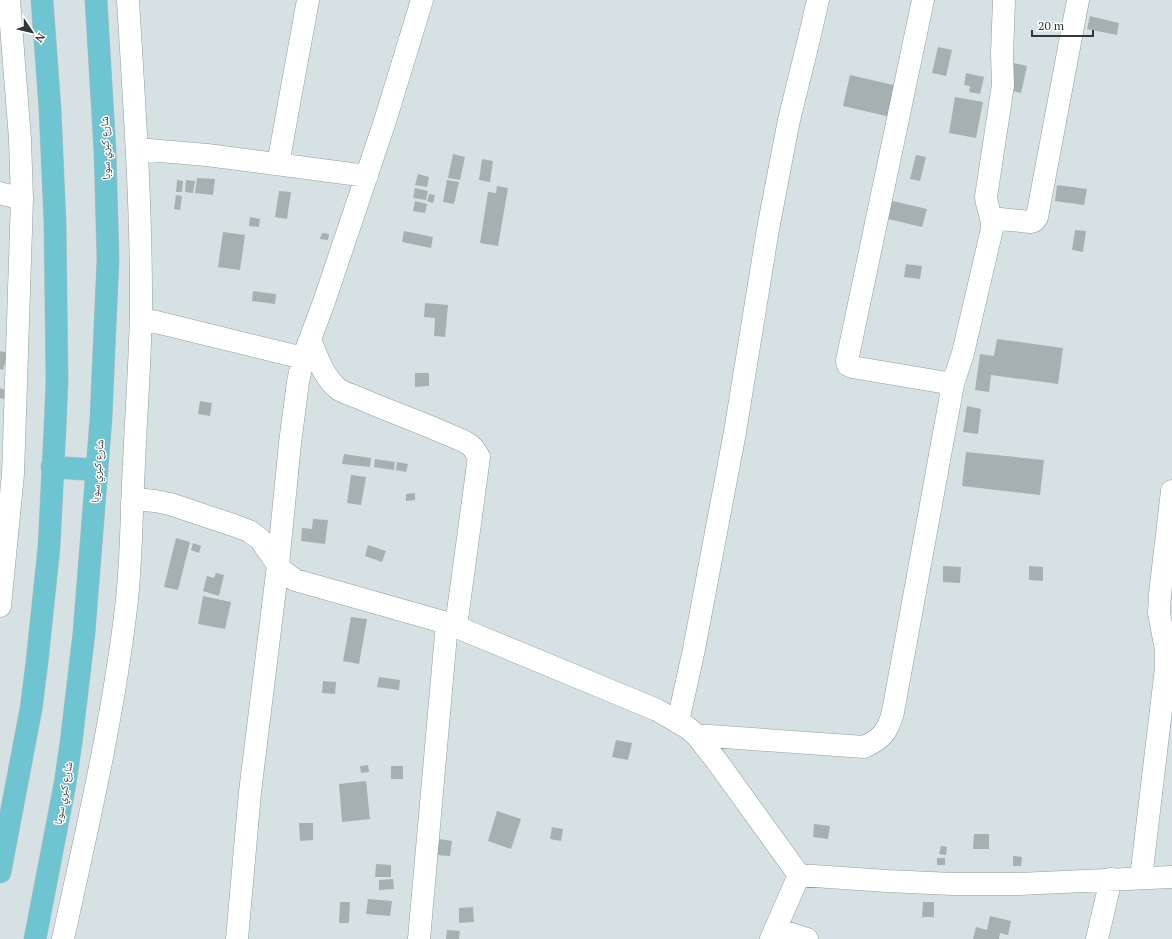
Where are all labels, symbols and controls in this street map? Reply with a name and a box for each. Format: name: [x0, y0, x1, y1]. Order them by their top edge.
north arrow: [12, 12, 52, 52]
scale bar: [1032, 12, 1093, 38]
text: 20 m: [1038, 18, 1065, 33]
text: N: [32, 30, 48, 46]
street label: شارع كبري سوبا: [97, 116, 115, 180]
street label: شارع كبري سوبا: [87, 439, 109, 503]
street label: شارع كبري سوبا: [51, 761, 77, 826]

